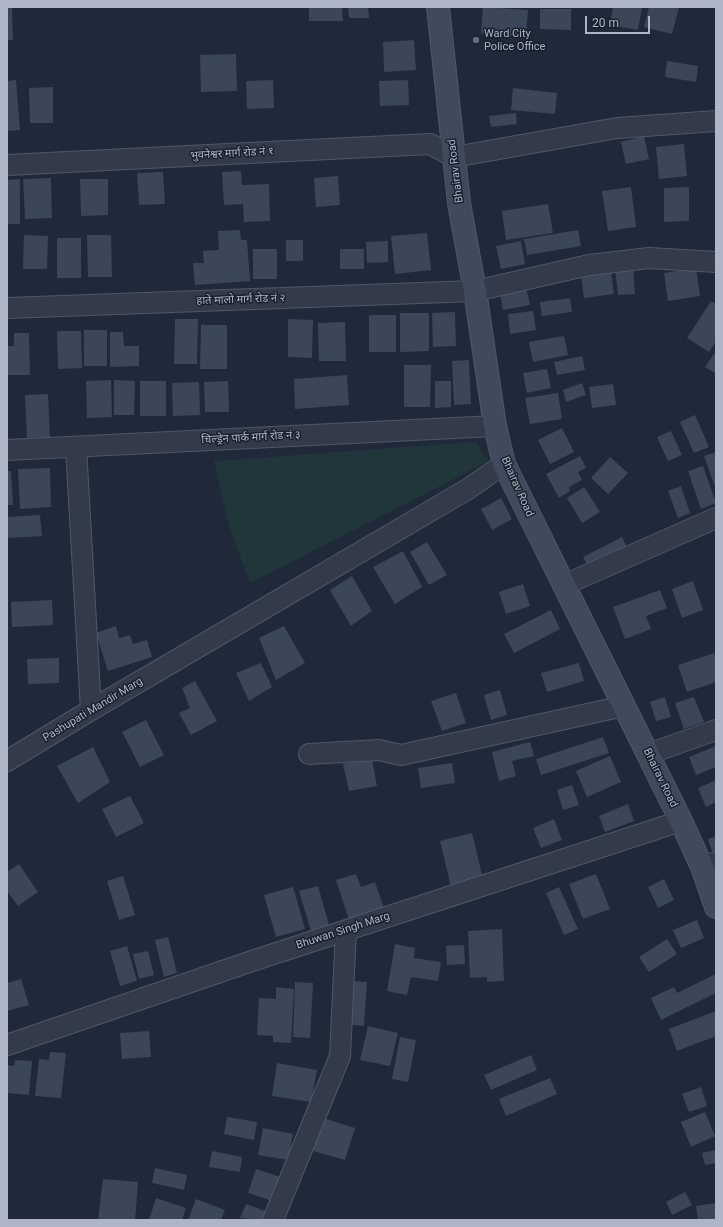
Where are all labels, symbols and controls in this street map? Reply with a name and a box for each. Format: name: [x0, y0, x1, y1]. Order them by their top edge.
scale bar: [587, 8, 652, 34]
text: 20 m: [592, 16, 619, 30]
place label: Ward City Police Office: [484, 27, 545, 53]
marker: Ward City Police Office: [471, 35, 481, 45]
street label: Bhairav Road: [446, 138, 466, 204]
street label: भुवनेश्वर मार्ग रोड नं १: [190, 145, 274, 163]
street label: हाते मालो मार्ग रोड नं २: [196, 292, 286, 308]
street label: चिल्ड्रेन पार्क मार्ग रोड नं ३: [201, 429, 301, 447]
street label: Bhairav Road: [498, 455, 536, 519]
street label: Pashupati Mandir Marg: [41, 675, 145, 745]
street label: Bhairav Road: [640, 746, 680, 810]
street label: Bhuwan Singh Marg: [295, 910, 391, 952]

